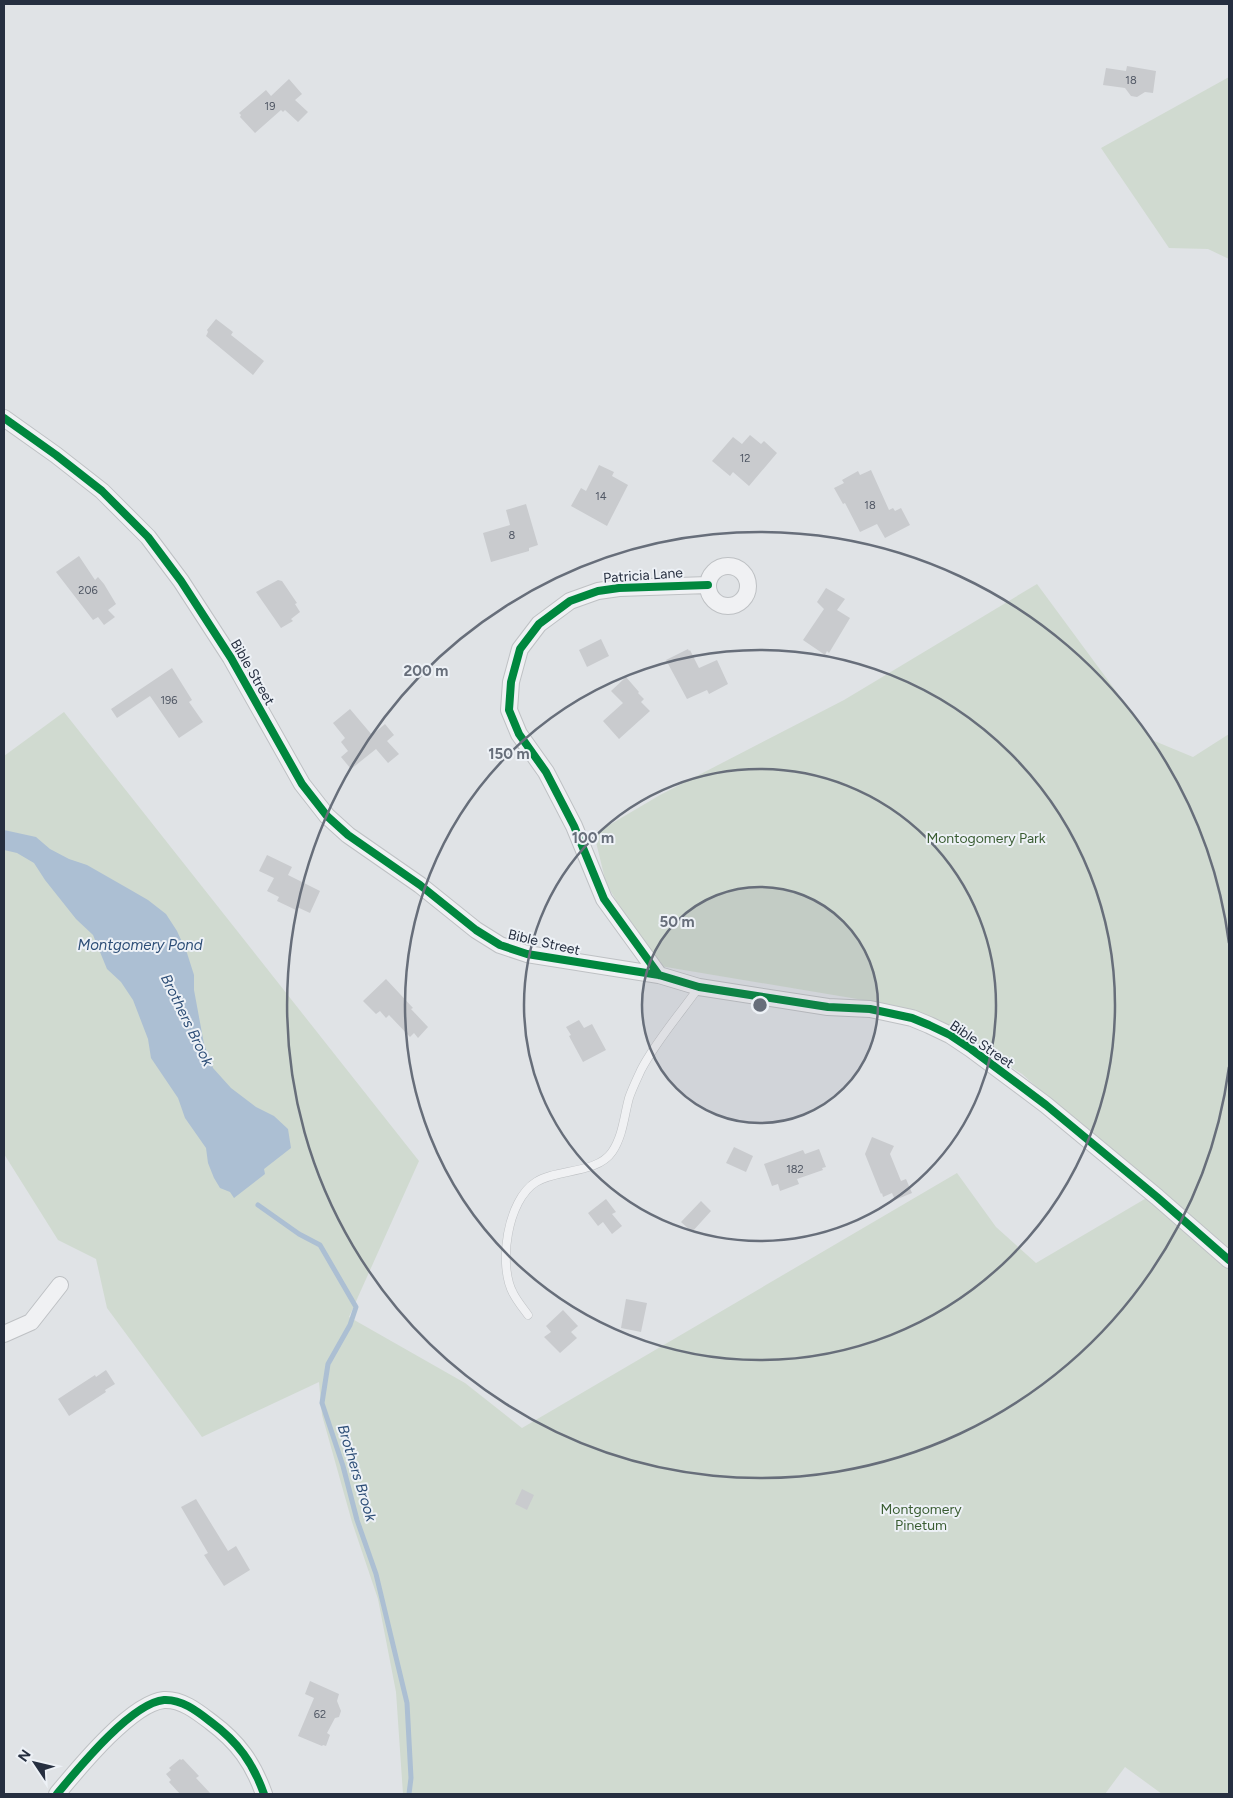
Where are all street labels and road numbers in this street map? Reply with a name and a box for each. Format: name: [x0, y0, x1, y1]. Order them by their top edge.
street label: Patricia Lane: [603, 564, 684, 587]
street label: Bible Street: [227, 636, 278, 708]
street label: Bible Street: [506, 926, 582, 959]
street label: Bible Street: [947, 1017, 1017, 1072]

